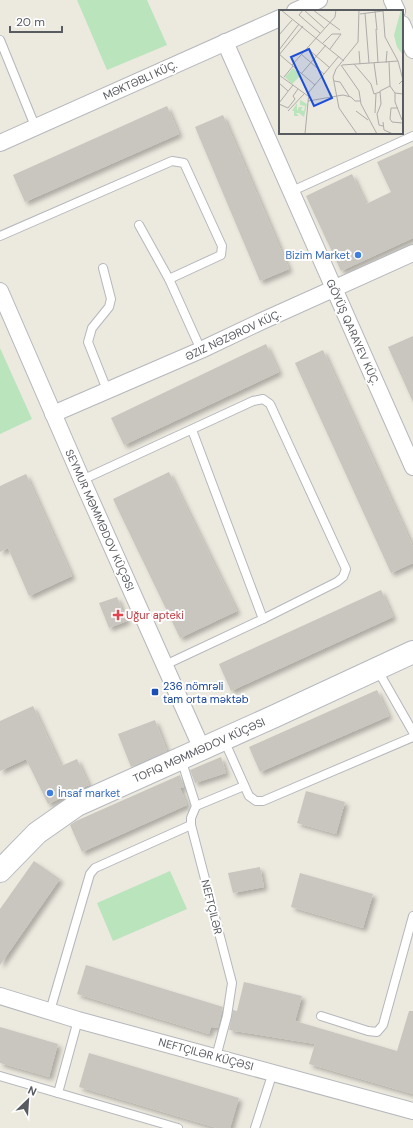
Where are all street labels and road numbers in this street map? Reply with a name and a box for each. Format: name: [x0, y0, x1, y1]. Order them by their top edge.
street label: MƏKTƏBLI KÜÇ.: [101, 57, 179, 103]
street label: GÖYÜŞ QARAYEV KÜÇ.: [323, 277, 383, 387]
street label: ƏZIZ NƏZƏROV KÜÇ.: [183, 307, 283, 363]
street label: SEYMUR MƏMMƏDOV KÜÇƏSI: [62, 447, 138, 593]
street label: TOFIQ MƏMMƏDOV KÜÇƏSI: [131, 715, 267, 785]
street label: NEFTÇILƏR: [198, 878, 226, 936]
street label: NEFTÇILƏR KÜÇƏSI: [157, 1035, 255, 1073]

